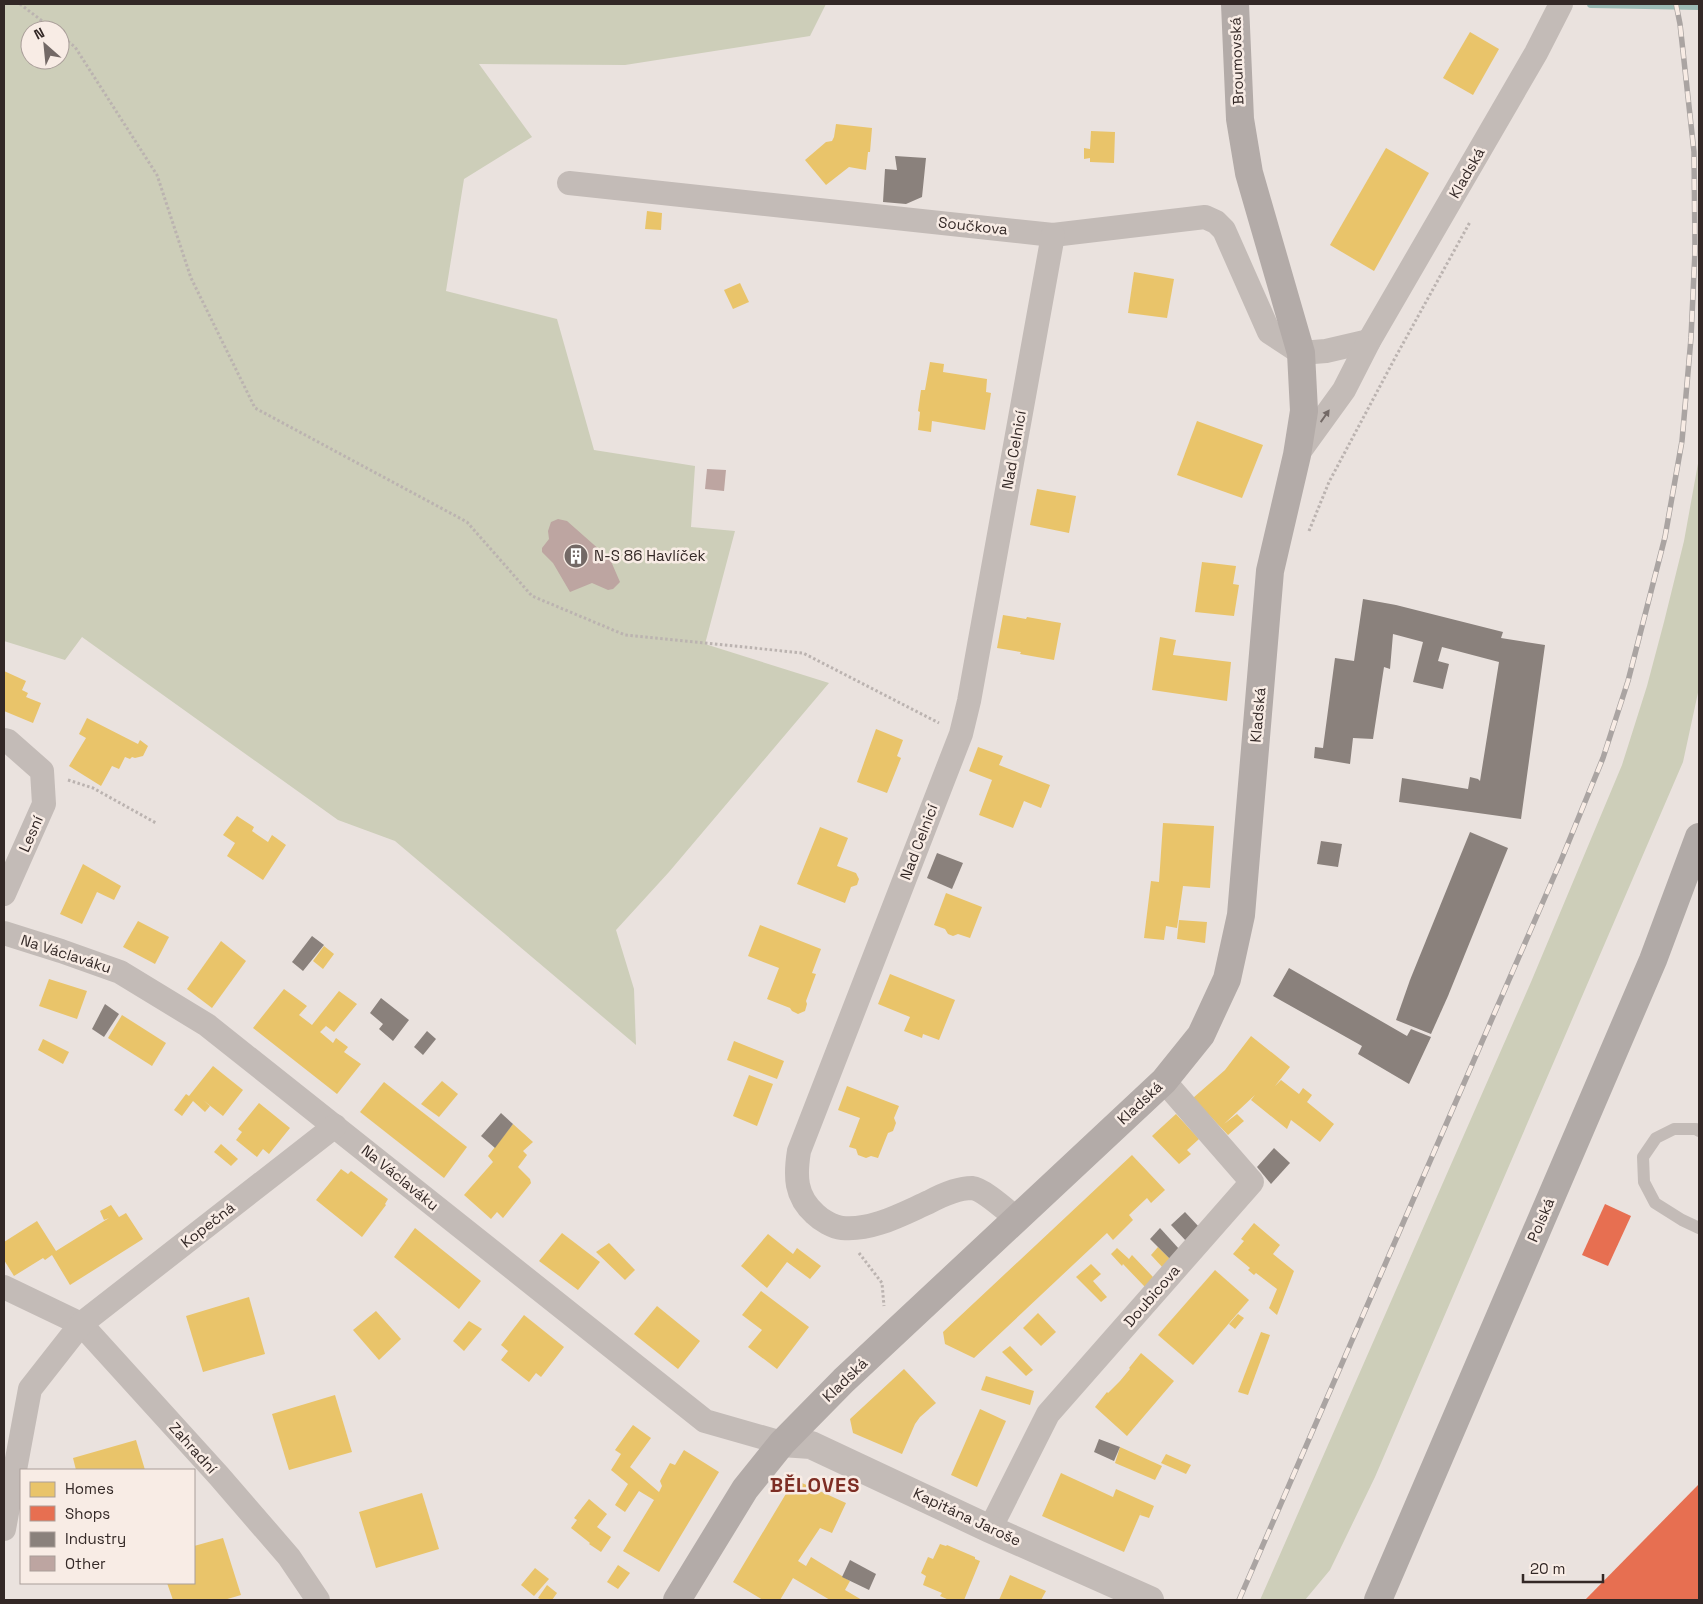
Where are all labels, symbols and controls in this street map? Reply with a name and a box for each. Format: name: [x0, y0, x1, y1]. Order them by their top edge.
street label: Broumovská: [1225, 16, 1248, 105]
north arrow: [20, 20, 70, 70]
text: N: [31, 23, 47, 44]
street label: Kladská: [1445, 144, 1489, 201]
street label: Součkova: [937, 212, 1009, 239]
street label: Nad Celnicí: [997, 409, 1030, 491]
one-way arrow: [1320, 409, 1330, 422]
building icon: N-S 86 Havlíček: [563, 543, 589, 569]
place label: N-S 86 Havlíček: [594, 546, 706, 565]
street label: Kladská: [1246, 686, 1269, 743]
street label: Nad Celnicí: [895, 801, 942, 882]
street label: Lesní: [14, 812, 47, 855]
street label: Na Václaváku: [19, 930, 114, 977]
street label: Kladská: [1113, 1077, 1167, 1128]
street label: Na Václaváku: [358, 1141, 443, 1215]
street label: Polská: [1523, 1195, 1558, 1245]
street label: Kopečná: [177, 1197, 239, 1252]
street label: Doubicova: [1119, 1260, 1184, 1331]
street label: Kladská: [818, 1353, 871, 1406]
street label: Zahradní: [165, 1418, 222, 1478]
legend: [20, 1469, 195, 1584]
district label: BĚLOVES: [770, 1472, 860, 1498]
text: Homes: [65, 1479, 114, 1498]
street label: Kapitána Jaroše: [910, 1483, 1024, 1550]
text: Shops: [65, 1504, 110, 1523]
text: Industry: [65, 1529, 126, 1548]
scale bar: [1523, 1552, 1603, 1584]
text: Other: [65, 1554, 106, 1573]
text: 20 m: [1530, 1559, 1565, 1578]

